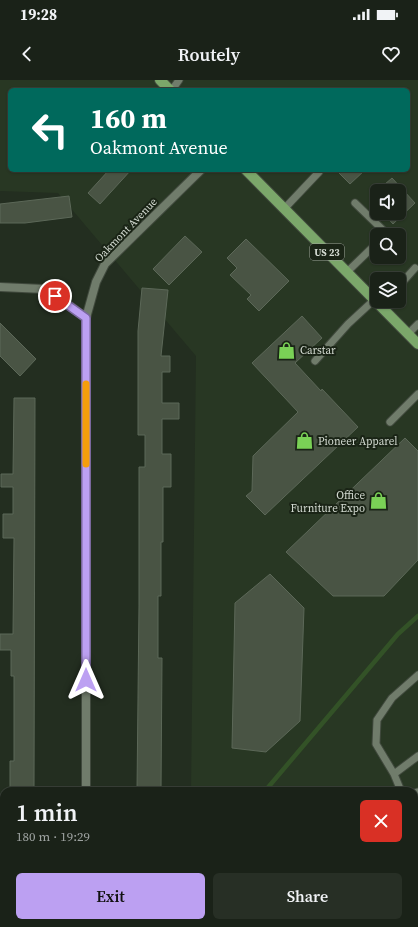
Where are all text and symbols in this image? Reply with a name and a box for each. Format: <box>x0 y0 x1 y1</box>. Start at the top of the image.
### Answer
text: 19:28 <box>20 4 57 25</box>
text: Routely <box>178 42 240 67</box>
icon: back <box>16 43 38 65</box>
icon: heart <box>380 43 402 65</box>
text: 160 m <box>90 99 167 137</box>
icon: left <box>24 104 76 156</box>
text: Oakmont Avenue <box>90 135 228 160</box>
map controls <box>370 184 406 308</box>
button: sound <box>370 184 406 220</box>
street label: Oakmont Avenue <box>91 194 161 266</box>
button: search <box>370 228 406 264</box>
road number: US 23 <box>310 244 344 260</box>
button: layers <box>370 272 406 308</box>
pin <box>38 279 72 313</box>
icon: arrive <box>44 285 66 307</box>
shop icon: Carstar <box>277 340 297 360</box>
place label: Carstar <box>300 343 336 358</box>
shop icon: Pioneer Apparel <box>295 431 315 451</box>
place label: Pioneer Apparel <box>318 434 398 449</box>
place label: Office Furniture Expo <box>290 488 365 516</box>
shop icon: Office Furniture Expo <box>368 491 388 511</box>
position arrow <box>65 659 107 701</box>
text: 1 min <box>16 796 78 829</box>
button: close <box>360 800 402 842</box>
text: 180 m · 19:29 <box>16 828 90 845</box>
button: Exit <box>16 873 205 919</box>
button: Share <box>213 873 402 919</box>

